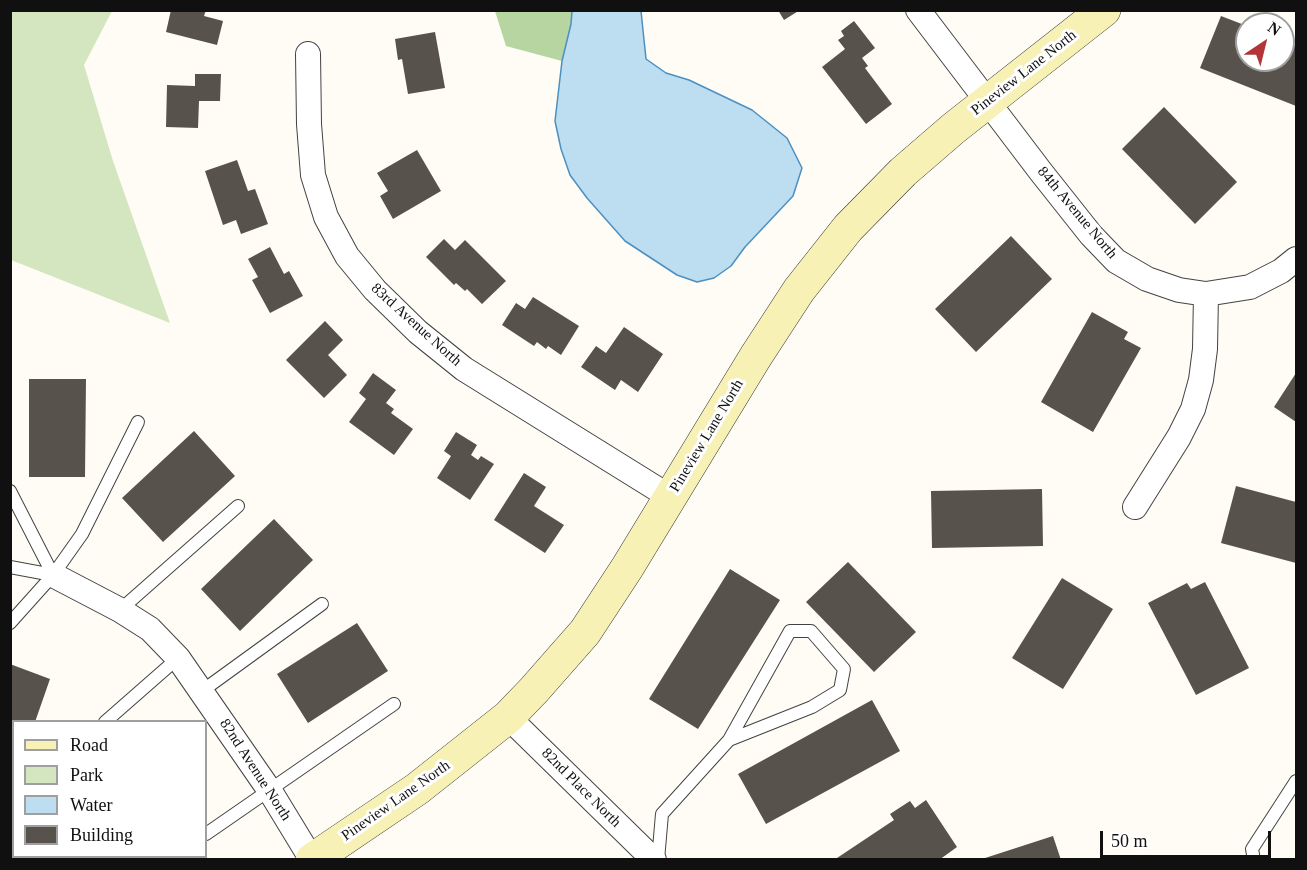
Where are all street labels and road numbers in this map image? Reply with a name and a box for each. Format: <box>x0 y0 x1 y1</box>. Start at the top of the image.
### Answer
street label: Pineview Lane North <box>968 26 1080 120</box>
street label: 84th Avenue North <box>1033 163 1121 263</box>
street label: 83rd Avenue North <box>367 280 465 370</box>
street label: Pineview Lane North <box>666 376 748 496</box>
street label: 82nd Avenue North <box>215 716 295 824</box>
street label: 82nd Place North <box>538 745 624 831</box>
street label: Pineview Lane North <box>338 757 454 845</box>

